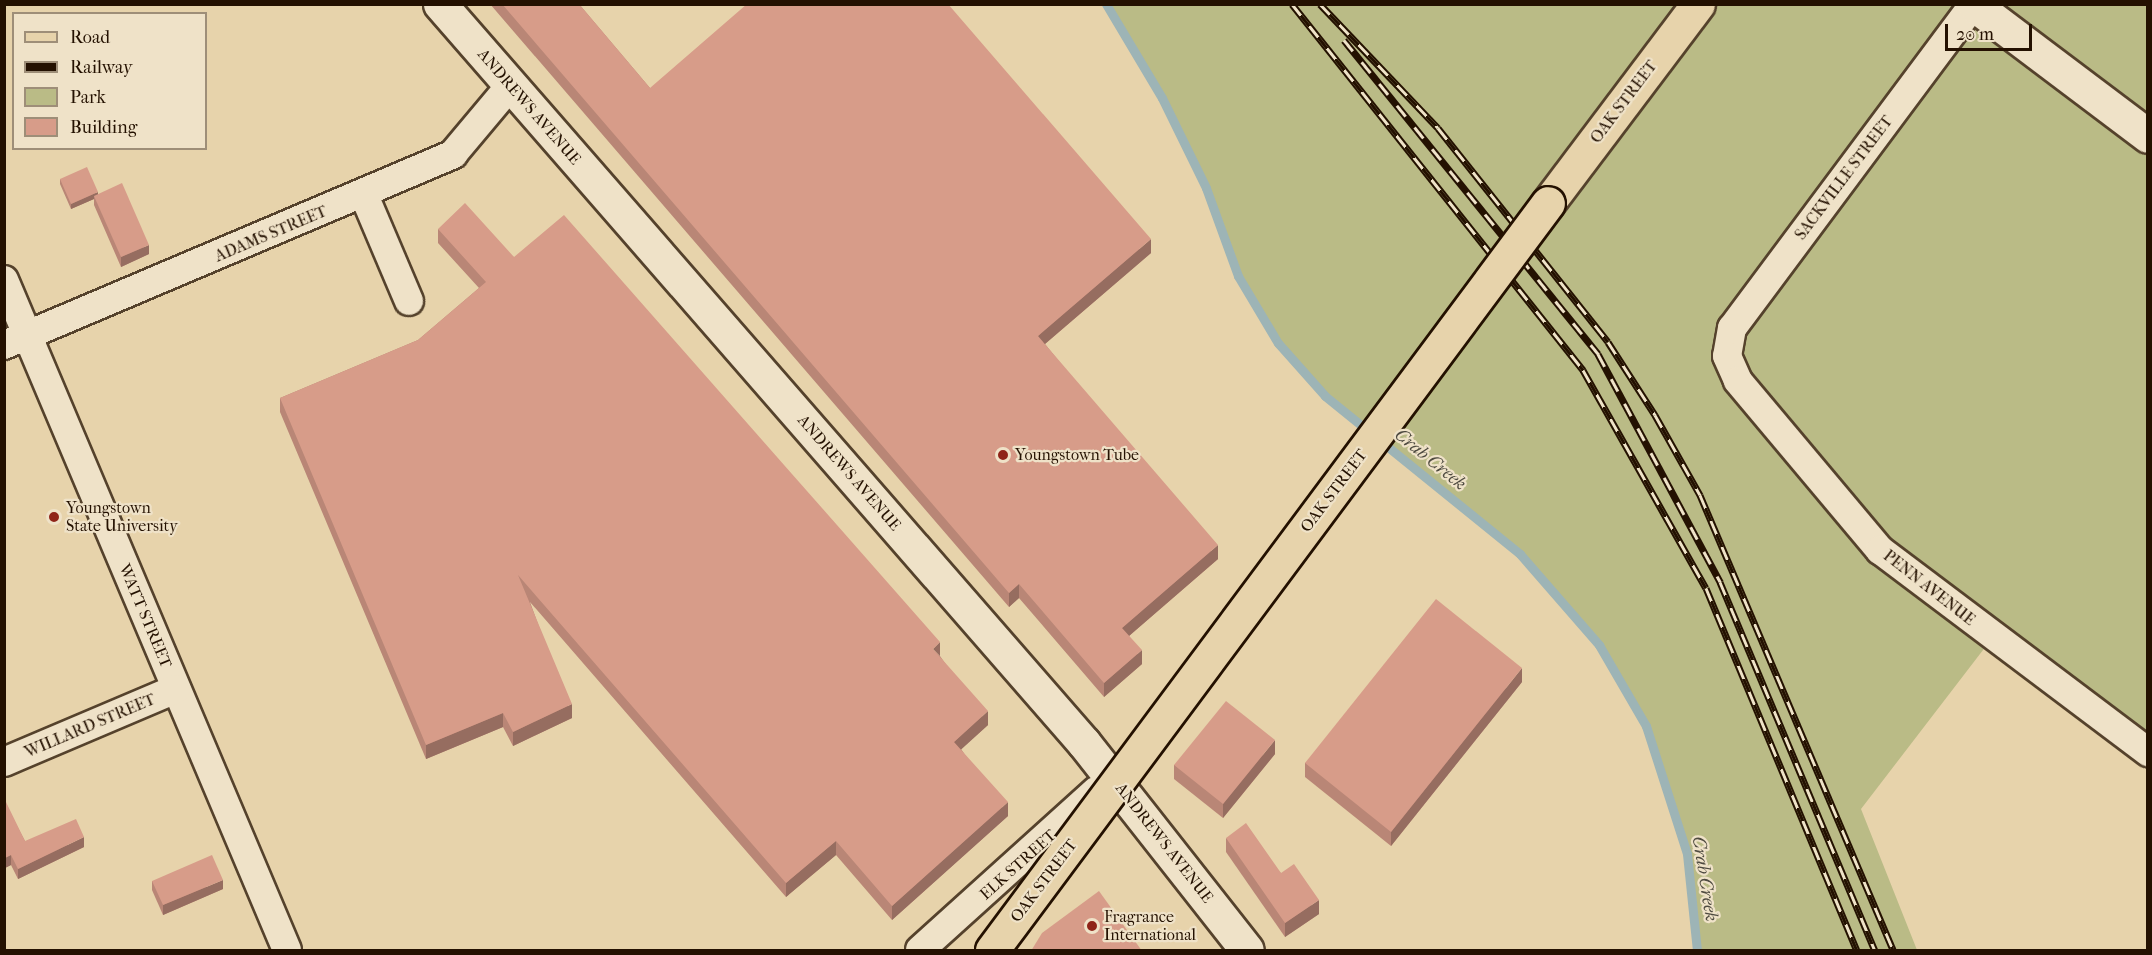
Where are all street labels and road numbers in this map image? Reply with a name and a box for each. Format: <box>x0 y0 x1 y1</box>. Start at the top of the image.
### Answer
street label: ANDREWS AVENUE <box>473 45 585 169</box>
street label: OAK STREET <box>1587 57 1661 147</box>
street label: SACKVILLE STREET <box>1791 112 1897 244</box>
street label: ADAMS STREET <box>212 202 330 266</box>
street label: ANDREWS AVENUE <box>793 411 905 535</box>
street label: OAK STREET <box>1297 446 1371 536</box>
street label: PENN AVENUE <box>1879 546 1979 630</box>
street label: WATT STREET <box>114 561 176 671</box>
street label: WILLARD STREET <box>22 690 158 762</box>
street label: ANDREWS AVENUE <box>1111 779 1217 907</box>
street label: ELK STREET <box>976 826 1060 904</box>
street label: OAK STREET <box>1007 836 1081 926</box>

